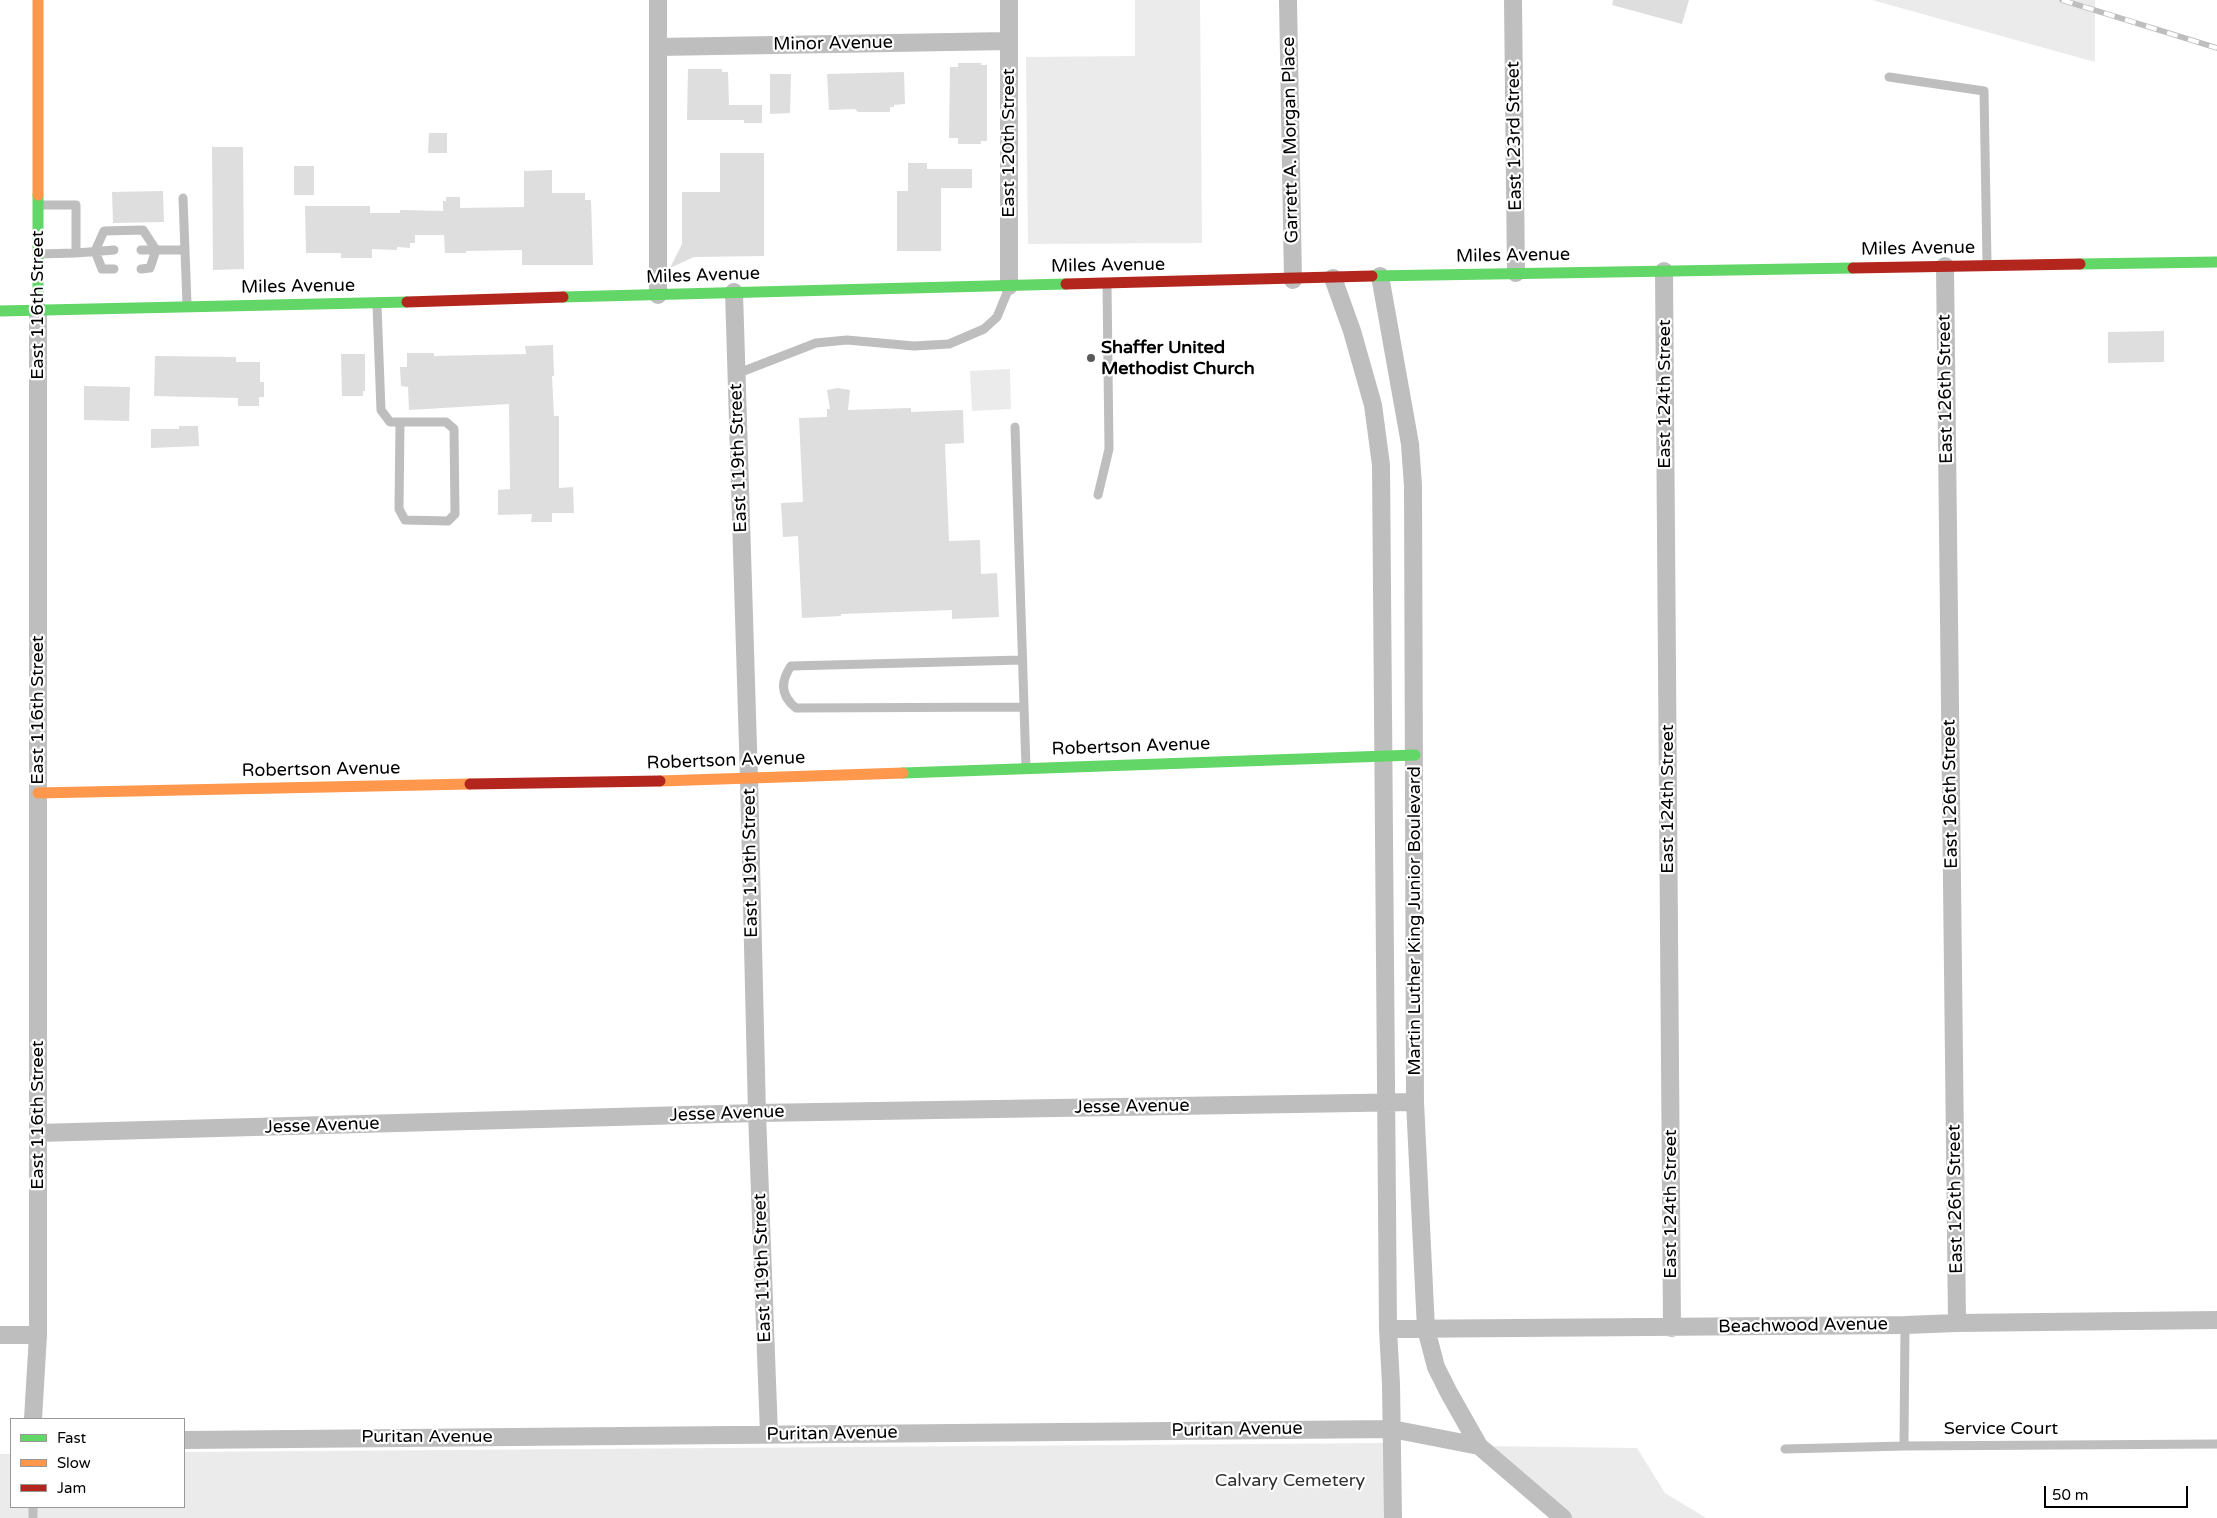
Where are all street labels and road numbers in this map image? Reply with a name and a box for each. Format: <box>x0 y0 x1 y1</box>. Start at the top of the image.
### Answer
street label: Minor Avenue <box>773 32 893 56</box>
street label: Garrett A. Morgan Place <box>1278 36 1304 244</box>
street label: East 123rd Street <box>1503 61 1527 211</box>
street label: East 120th Street <box>998 68 1020 218</box>
street label: East 116th Street <box>27 230 49 380</box>
street label: Miles Avenue <box>1861 237 1975 261</box>
street label: Miles Avenue <box>1456 244 1570 268</box>
street label: Miles Avenue <box>1051 254 1165 278</box>
street label: Miles Avenue <box>646 263 760 289</box>
street label: Miles Avenue <box>241 275 355 299</box>
street label: East 126th Street <box>1934 314 1958 464</box>
street label: East 124th Street <box>1654 319 1676 469</box>
street label: East 119th Street <box>726 383 752 533</box>
street label: East 116th Street <box>27 635 49 785</box>
street label: East 126th Street <box>1939 719 1963 869</box>
street label: East 124th Street <box>1657 724 1679 874</box>
street label: Robertson Avenue <box>1051 733 1211 761</box>
street label: Robertson Avenue <box>646 747 806 775</box>
street label: Robertson Avenue <box>241 758 401 782</box>
street label: Martin Luther King Junior Boulevard <box>1404 766 1426 1076</box>
street label: East 119th Street <box>739 788 763 938</box>
street label: East 116th Street <box>27 1040 49 1190</box>
street label: Jesse Avenue <box>1074 1095 1190 1119</box>
street label: Jesse Avenue <box>669 1101 785 1127</box>
street label: Jesse Avenue <box>264 1113 380 1139</box>
street label: East 126th Street <box>1944 1124 1968 1274</box>
street label: East 124th Street <box>1660 1129 1682 1279</box>
street label: East 119th Street <box>750 1193 776 1343</box>
street label: Beachwood Avenue <box>1718 1314 1888 1338</box>
street label: Puritan Avenue <box>1171 1418 1303 1442</box>
street label: Service Court <box>1944 1418 2058 1440</box>
street label: Puritan Avenue <box>766 1422 898 1446</box>
street label: Puritan Avenue <box>361 1426 493 1448</box>

